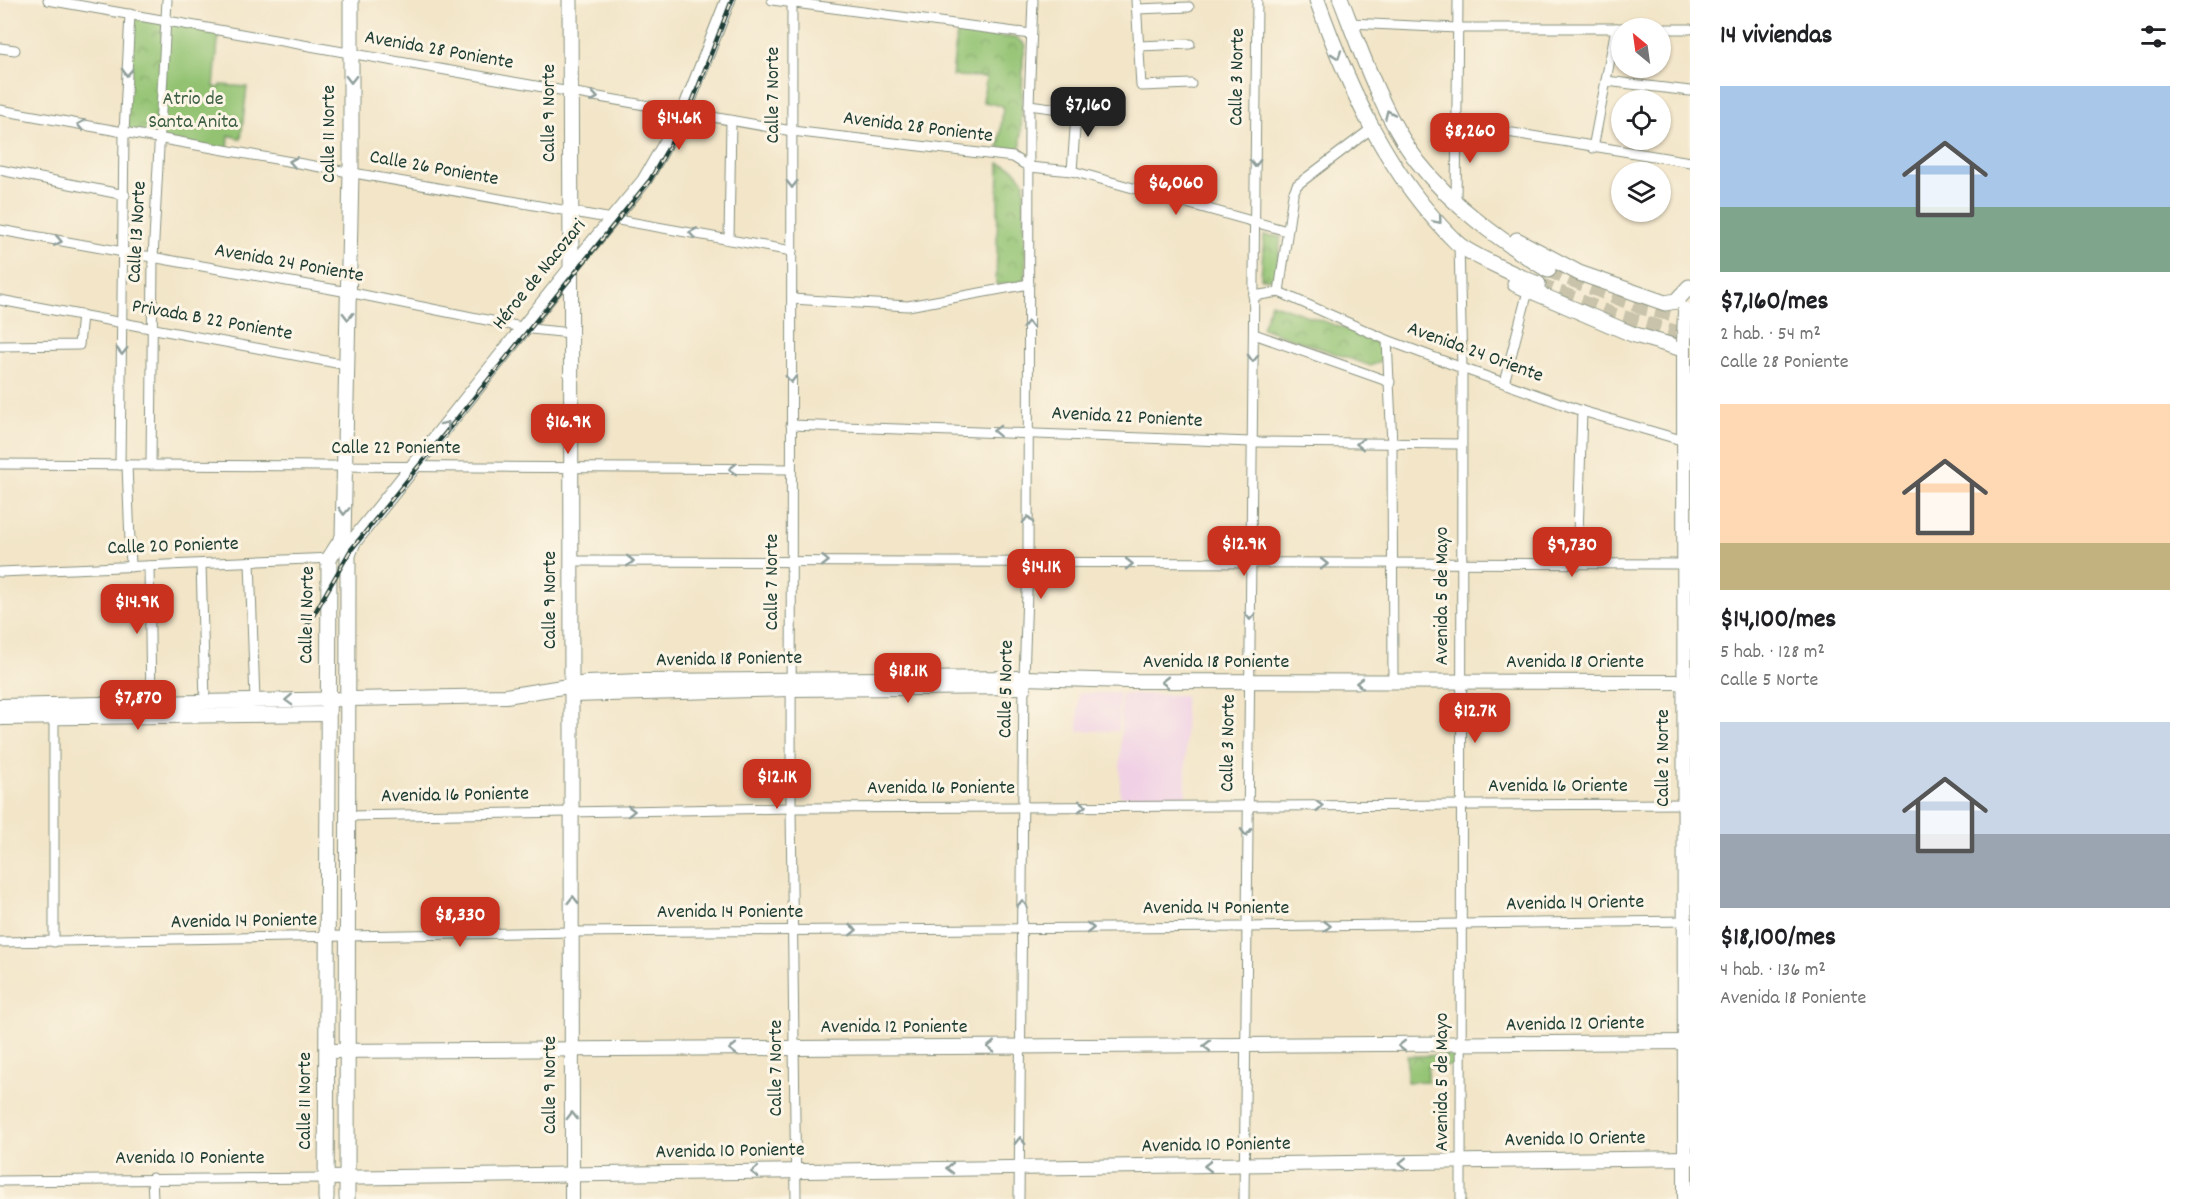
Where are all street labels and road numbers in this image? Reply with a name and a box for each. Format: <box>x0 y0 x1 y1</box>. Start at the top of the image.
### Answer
street label: Avenida 28 Poniente <box>362 24 516 78</box>
street label: Calle 3 Norte <box>1223 28 1253 126</box>
street label: Calle 7 Norte <box>760 46 788 143</box>
street label: Calle 9 Norte <box>536 64 564 162</box>
street label: Calle 11 Norte <box>316 85 344 183</box>
street label: Avenida 28 Poniente <box>841 105 995 151</box>
street label: Calle 26 Poniente <box>367 144 501 194</box>
street label: Calle 13 Norte <box>121 180 155 284</box>
street label: Héroe de Nacozari <box>486 213 594 336</box>
street label: Avenida 24 Poniente <box>212 237 366 291</box>
street label: Privada B 22 Poniente <box>130 293 295 349</box>
street label: Avenida 24 Oriente <box>1403 315 1547 391</box>
street label: Avenida 22 Poniente <box>1051 400 1204 436</box>
street label: Calle 22 Poniente <box>331 435 461 463</box>
street label: Avenida 5 de Mayo <box>1429 526 1457 666</box>
street label: Calle 20 Poniente <box>107 531 239 563</box>
street label: Calle 7 Norte <box>759 533 787 630</box>
street label: Calle 9 Norte <box>537 551 565 649</box>
street label: Calle 11 Norte <box>293 566 323 664</box>
street label: Calle 5 Norte <box>992 639 1022 738</box>
street label: Avenida 18 Poniente <box>656 645 803 675</box>
street label: Avenida 18 Poniente <box>1143 649 1289 677</box>
street label: Avenida 18 Oriente <box>1506 649 1644 677</box>
street label: Calle 3 Norte <box>1214 694 1244 792</box>
street label: Calle 2 Norte <box>1650 709 1678 807</box>
street label: Avenida 16 Oriente <box>1488 773 1628 801</box>
street label: Avenida 16 Poniente <box>867 775 1015 803</box>
street label: Avenida 16 Poniente <box>381 781 530 811</box>
street label: Avenida 14 Oriente <box>1506 889 1645 919</box>
street label: Avenida 14 Poniente <box>1143 895 1290 923</box>
street label: Avenida 14 Poniente <box>657 899 804 927</box>
street label: Avenida 14 Poniente <box>170 907 318 937</box>
street label: Avenida 12 Oriente <box>1505 1010 1645 1040</box>
street label: Avenida 5 de Mayo <box>1429 1012 1457 1152</box>
street label: Avenida 12 Poniente <box>820 1014 968 1042</box>
street label: Calle 7 Norte <box>763 1019 791 1116</box>
street label: Calle 9 Norte <box>537 1036 565 1134</box>
street label: Calle 11 Norte <box>292 1052 320 1150</box>
street label: Avenida 10 Oriente <box>1504 1125 1646 1155</box>
street label: Avenida 10 Poniente <box>1141 1131 1291 1161</box>
street label: Avenida 10 Poniente <box>655 1137 805 1167</box>
street label: Avenida 10 Poniente <box>115 1145 265 1173</box>

